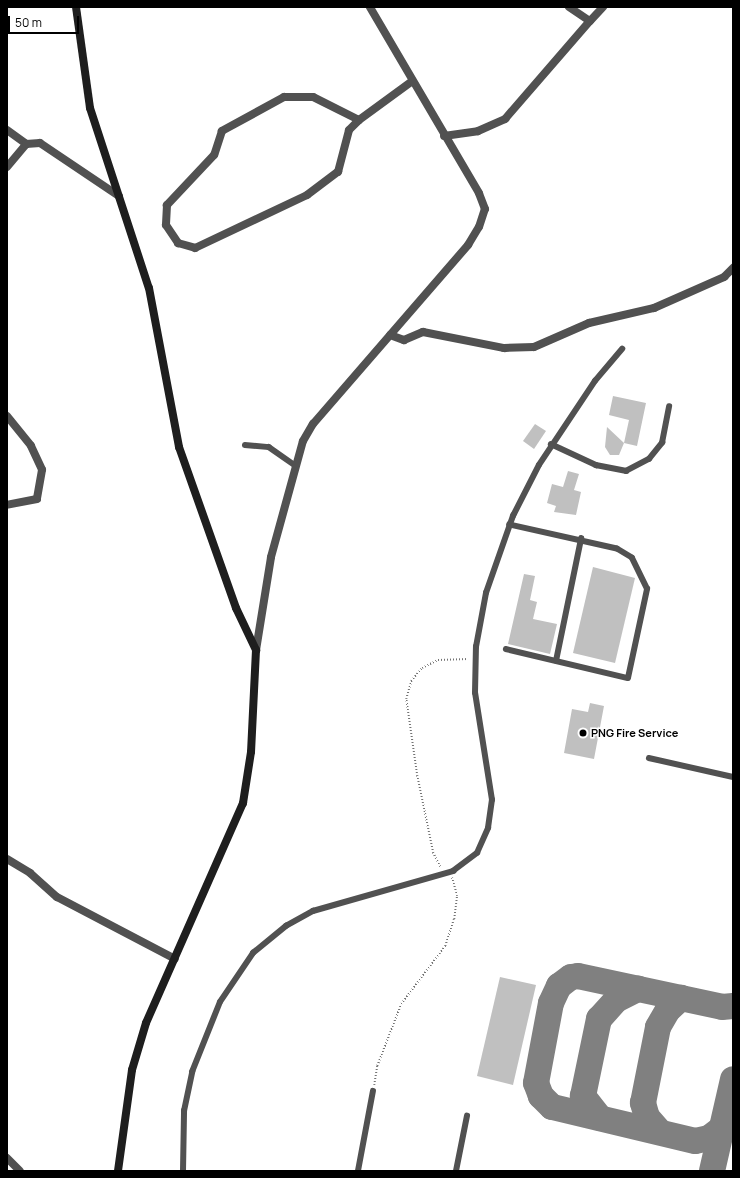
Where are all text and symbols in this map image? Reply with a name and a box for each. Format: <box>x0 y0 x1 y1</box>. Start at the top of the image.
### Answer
scale bar <box>10 8 81 34</box>
text: 50 m <box>15 14 42 31</box>
place label: PNG Fire Service <box>591 726 678 740</box>
marker: PNG Fire Service <box>578 728 588 738</box>

